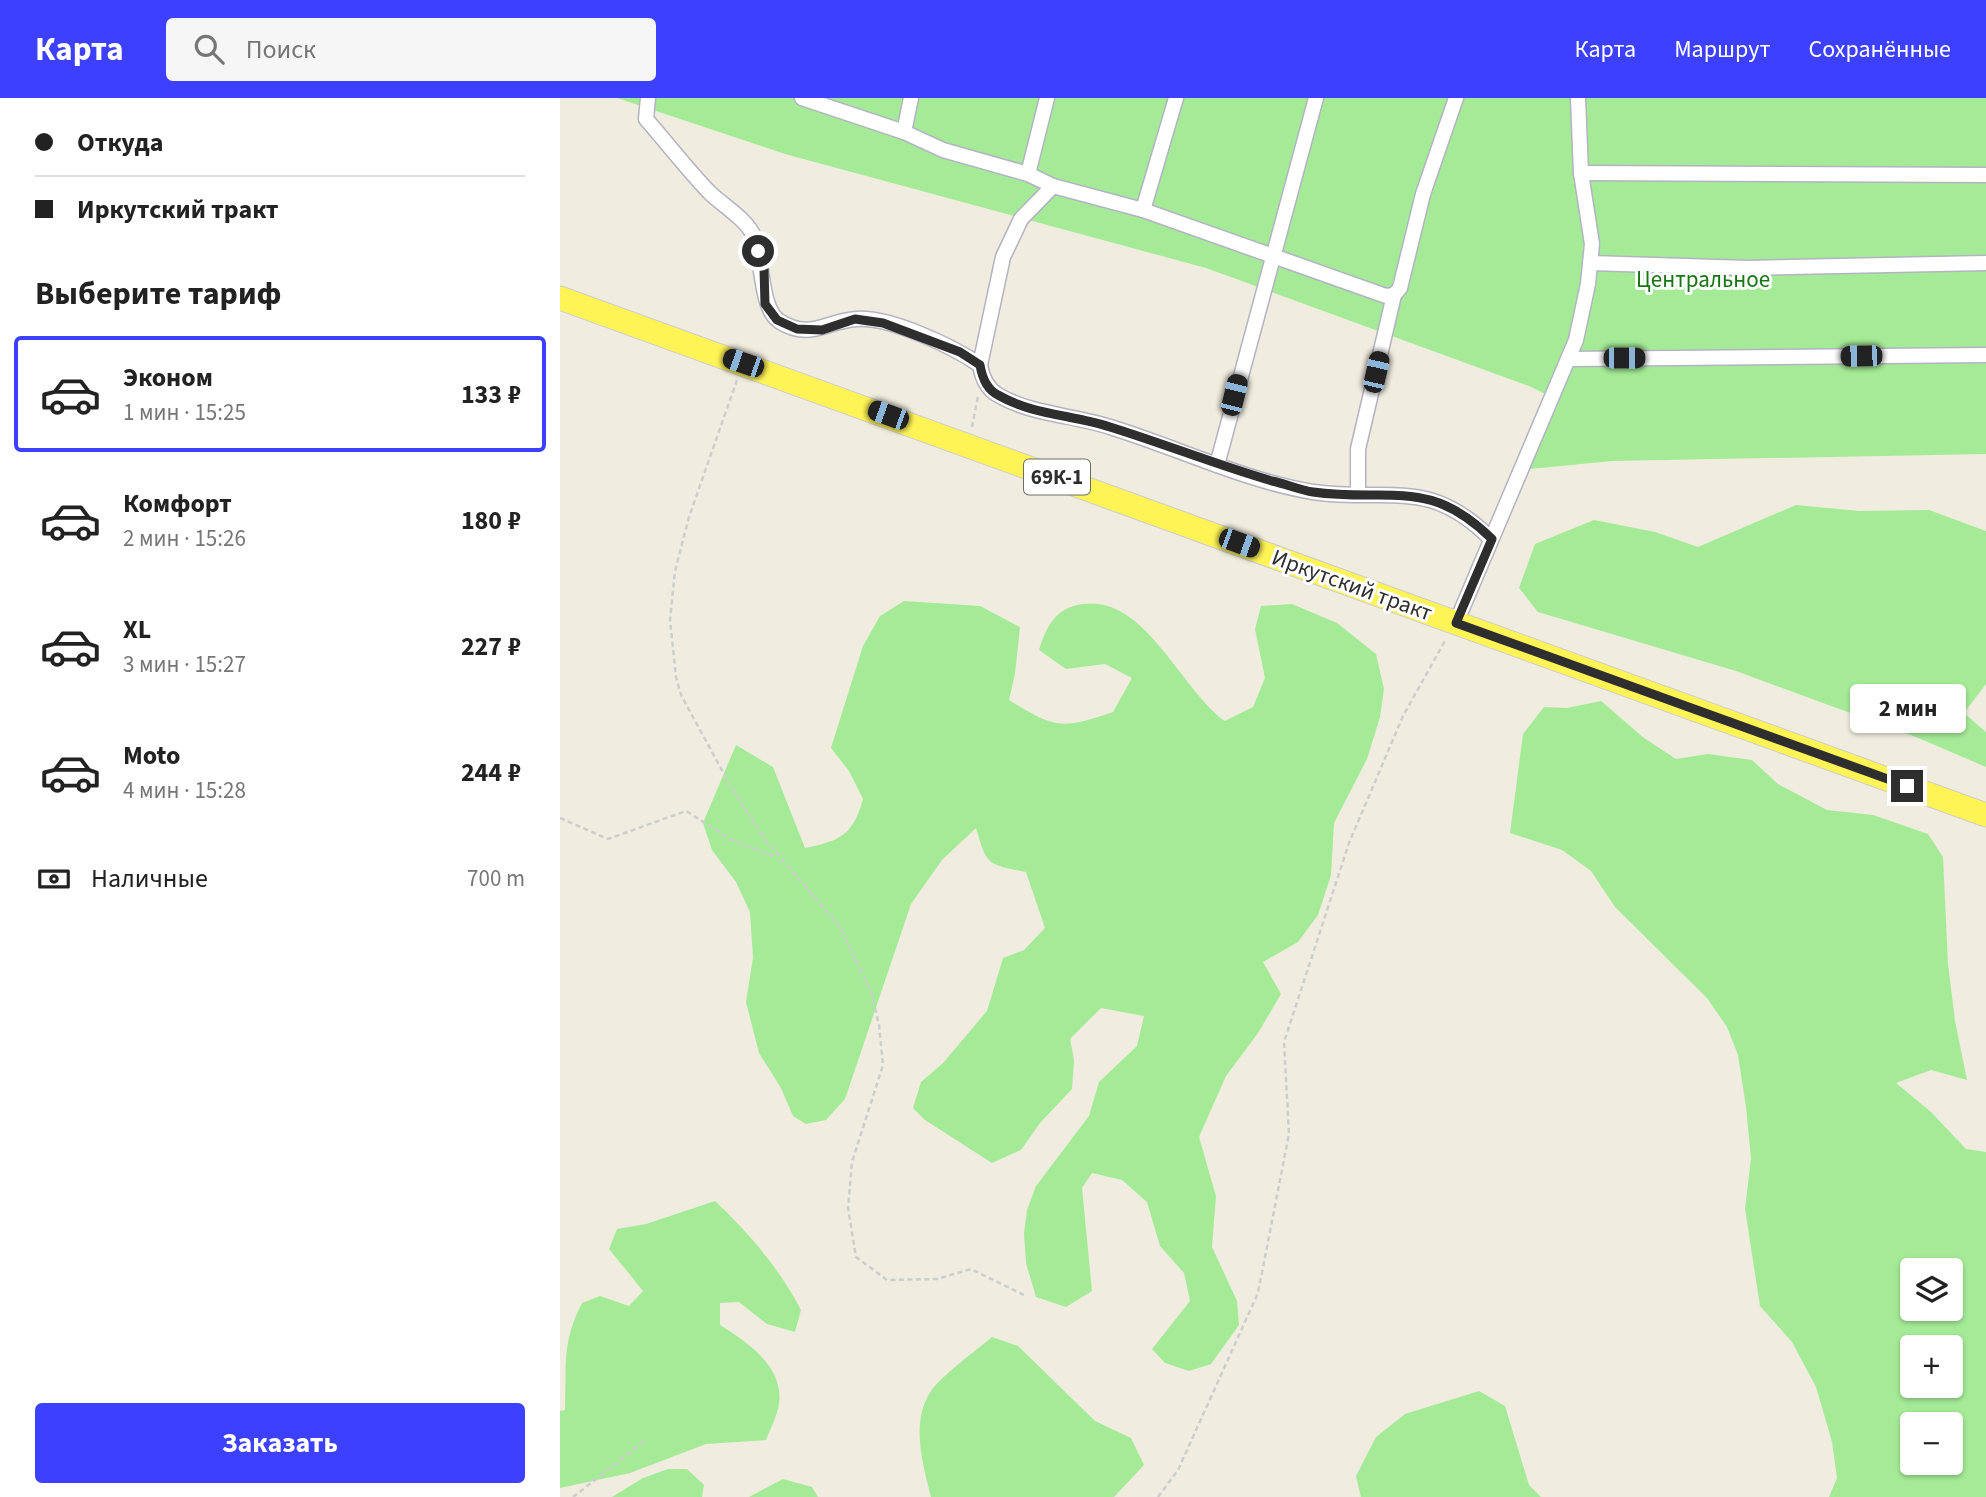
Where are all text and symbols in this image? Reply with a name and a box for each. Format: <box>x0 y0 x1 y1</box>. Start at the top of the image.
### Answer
search box <box>166 18 656 81</box>
text: Карта <box>35 26 124 73</box>
icon: search <box>190 30 228 68</box>
text: Поиск <box>246 31 316 68</box>
text: Карта <box>1575 32 1636 67</box>
text: Маршрут <box>1674 32 1770 67</box>
text: Сохранённые <box>1808 32 1951 67</box>
text: Откуда <box>77 124 164 161</box>
text: Иркутский тракт <box>77 191 279 228</box>
route start <box>742 235 774 267</box>
park label: Центральное <box>1636 263 1770 296</box>
text: Выберите тариф <box>35 271 282 317</box>
car <box>1840 345 1883 367</box>
car <box>720 346 767 380</box>
car <box>1604 348 1646 369</box>
car <box>1362 349 1391 395</box>
text: Эконом <box>123 359 213 396</box>
icon: car <box>39 363 102 426</box>
car <box>1219 372 1250 418</box>
text: 133 ₽ <box>461 376 521 413</box>
text: 1 мин · 15:25 <box>123 396 246 429</box>
car <box>865 398 912 432</box>
road number: 69К-1 <box>1024 460 1090 494</box>
text: Комфорт <box>123 485 232 522</box>
icon: car <box>39 489 102 552</box>
text: 180 ₽ <box>461 502 521 539</box>
text: 2 мин · 15:26 <box>123 522 246 555</box>
car <box>1216 526 1263 560</box>
street label: Иркутский тракт <box>1267 541 1437 629</box>
text: XL <box>123 611 151 648</box>
icon: car <box>39 615 102 678</box>
text: 227 ₽ <box>461 628 521 665</box>
text: 3 мин · 15:27 <box>123 648 246 681</box>
callout: 2 мин <box>1849 684 1965 734</box>
text: 2 мин <box>1879 692 1937 725</box>
text: Moto <box>123 737 180 774</box>
icon: car <box>39 741 102 804</box>
text: 244 ₽ <box>461 754 521 791</box>
route end <box>1891 770 1923 802</box>
text: 4 мин · 15:28 <box>123 774 246 807</box>
icon: cash <box>35 860 73 898</box>
text: Наличные <box>91 860 208 897</box>
text: 700 m <box>467 862 525 895</box>
map controls <box>1900 1258 1963 1475</box>
button: layers <box>1900 1258 1963 1321</box>
button: + <box>1900 1335 1963 1398</box>
button: Заказать <box>35 1403 525 1483</box>
button: − <box>1900 1412 1963 1475</box>

